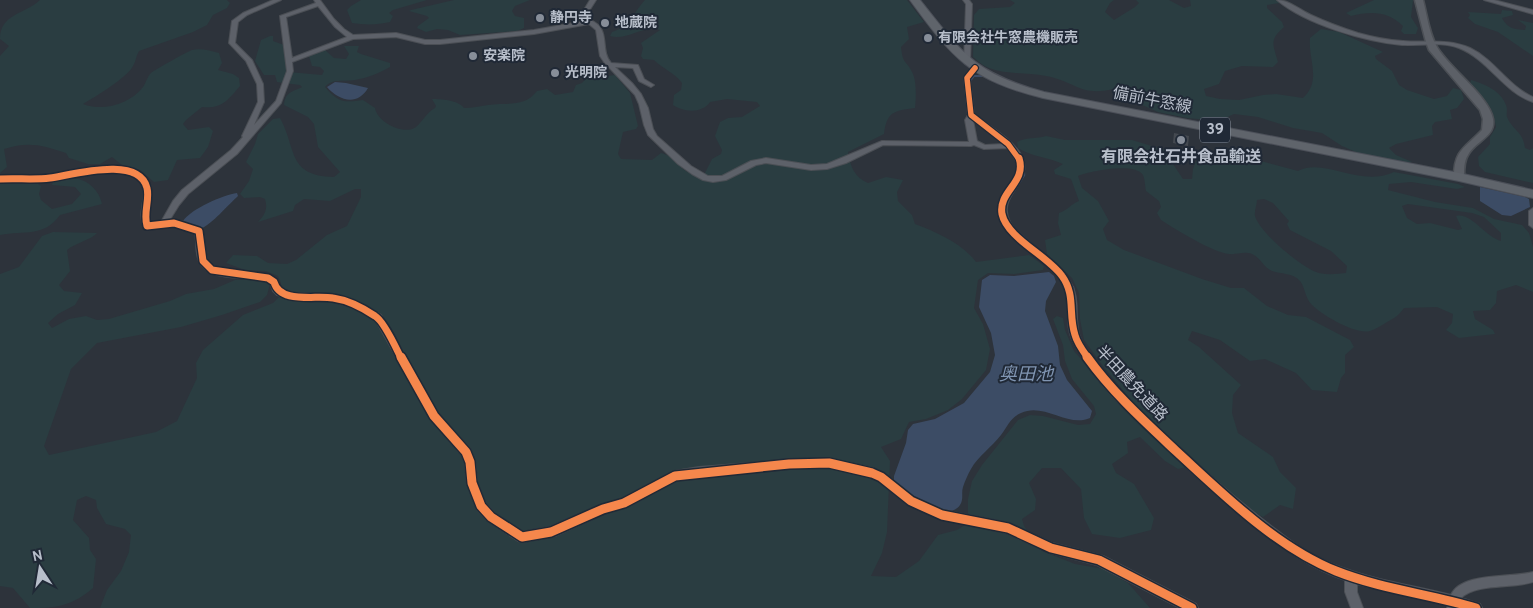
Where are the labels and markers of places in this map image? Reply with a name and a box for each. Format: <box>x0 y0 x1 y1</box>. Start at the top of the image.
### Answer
place label: 静円寺 <box>550 10 592 27</box>
marker: 静円寺 <box>534 12 546 24</box>
place label: 地蔵院 <box>615 15 657 32</box>
marker: 地蔵院 <box>599 17 611 29</box>
place label: 有限会社牛窓農機販売 <box>938 29 1078 47</box>
marker: 有限会社牛窓農機販売 <box>922 32 934 44</box>
place label: 安楽院 <box>483 48 525 65</box>
marker: 安楽院 <box>467 50 479 62</box>
place label: 光明院 <box>565 65 607 82</box>
marker: 光明院 <box>549 67 561 79</box>
marker: 有限会社石井食品輸送 <box>1175 134 1187 146</box>
place label: 有限会社石井食品輸送 <box>1101 147 1261 168</box>

